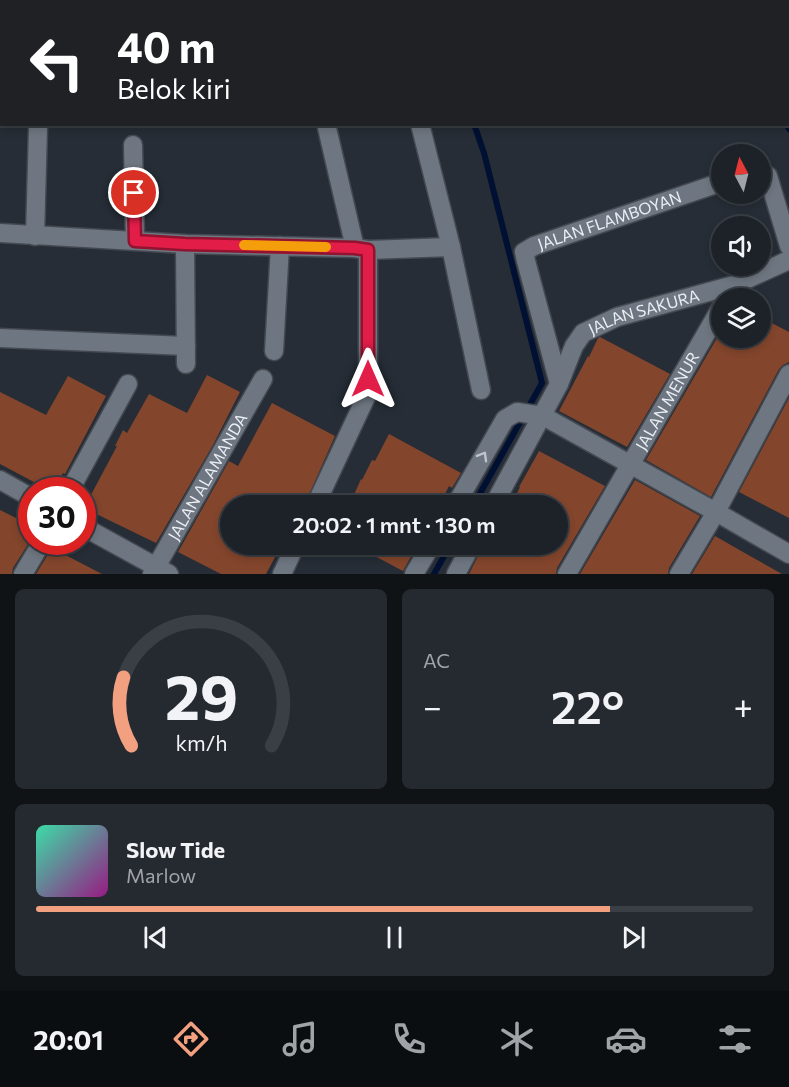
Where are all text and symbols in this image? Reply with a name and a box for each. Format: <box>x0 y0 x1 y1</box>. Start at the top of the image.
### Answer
text: 40 m <box>117 20 215 72</box>
icon: left <box>18 24 96 102</box>
text: Belok kiri <box>117 72 231 105</box>
north arrow <box>711 144 771 204</box>
map controls <box>711 144 771 348</box>
pin <box>108 167 159 218</box>
icon: arrive <box>117 176 150 209</box>
street label: JALAN FLAMBOYAN <box>535 187 684 253</box>
button: sound <box>711 216 771 276</box>
street label: JALAN SAKURA <box>585 285 701 338</box>
button: layers <box>711 288 771 348</box>
position arrow <box>336 347 400 411</box>
street label: JALAN MENUR <box>631 348 703 453</box>
street label: JALAN ALAMANDA <box>163 410 251 543</box>
one-way arrow <box>476 452 488 463</box>
speed limit sign: 30 <box>18 477 96 555</box>
text: 20:02 · 1 mnt · 130 m <box>293 511 495 538</box>
text: AC <box>423 648 450 672</box>
text: 29 <box>164 657 238 733</box>
text: 22° <box>551 678 624 733</box>
text: − <box>423 685 442 726</box>
text: + <box>734 685 753 726</box>
text: km/h <box>175 729 227 755</box>
text: Slow Tide <box>126 836 225 863</box>
text: Marlow <box>126 863 196 887</box>
icon: previous <box>139 921 172 954</box>
icon: pause <box>378 921 411 954</box>
icon: next <box>617 921 650 954</box>
icon: directions <box>170 1018 212 1060</box>
icon: music <box>279 1018 321 1060</box>
icon: phone <box>388 1018 430 1060</box>
icon: climate <box>496 1018 538 1060</box>
icon: car <box>605 1018 647 1060</box>
icon: filters <box>714 1018 756 1060</box>
text: 20:01 <box>33 1023 104 1056</box>

